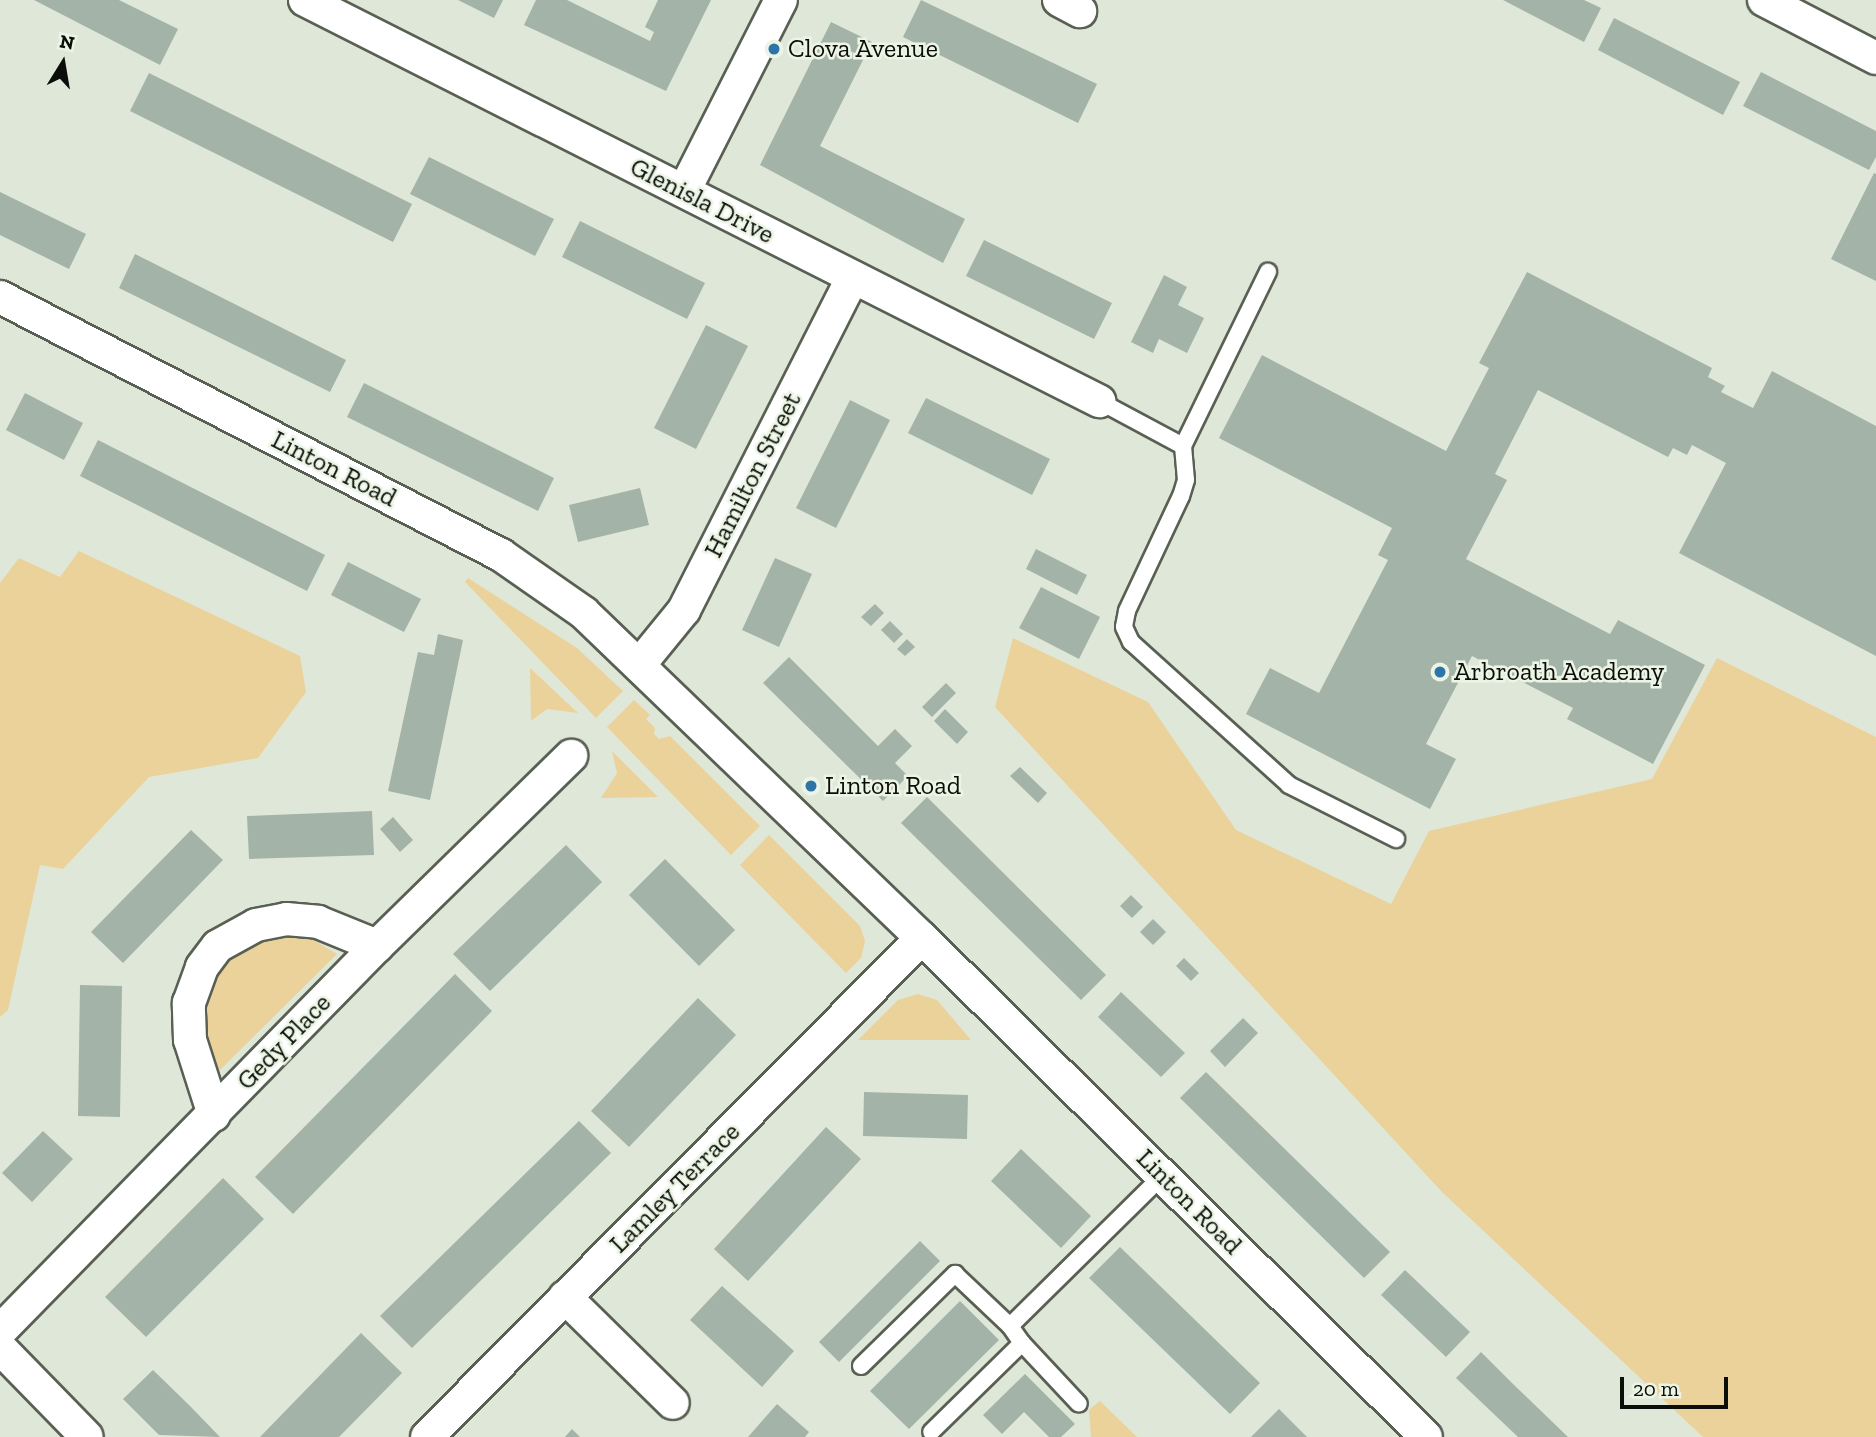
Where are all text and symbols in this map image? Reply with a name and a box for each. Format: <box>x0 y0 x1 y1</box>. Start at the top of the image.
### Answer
north arrow <box>28 28 98 98</box>
text: N <box>58 29 76 55</box>
place label: Clova Avenue <box>788 33 939 65</box>
marker: Clova Avenue <box>766 41 782 57</box>
street label: Glenisla Drive <box>625 151 779 251</box>
street label: Hamilton Street <box>698 387 808 563</box>
street label: Linton Road <box>266 424 402 514</box>
place label: Arbroath Academy <box>1454 656 1665 688</box>
marker: Arbroath Academy <box>1432 664 1448 680</box>
place label: Linton Road <box>825 770 961 802</box>
marker: Linton Road <box>803 778 819 794</box>
street label: Gedy Place <box>230 987 338 1097</box>
street label: Lamley Terrace <box>603 1116 747 1260</box>
street label: Linton Road <box>1130 1143 1248 1261</box>
scale bar <box>1624 1364 1732 1408</box>
text: 20 m <box>1633 1376 1679 1401</box>

